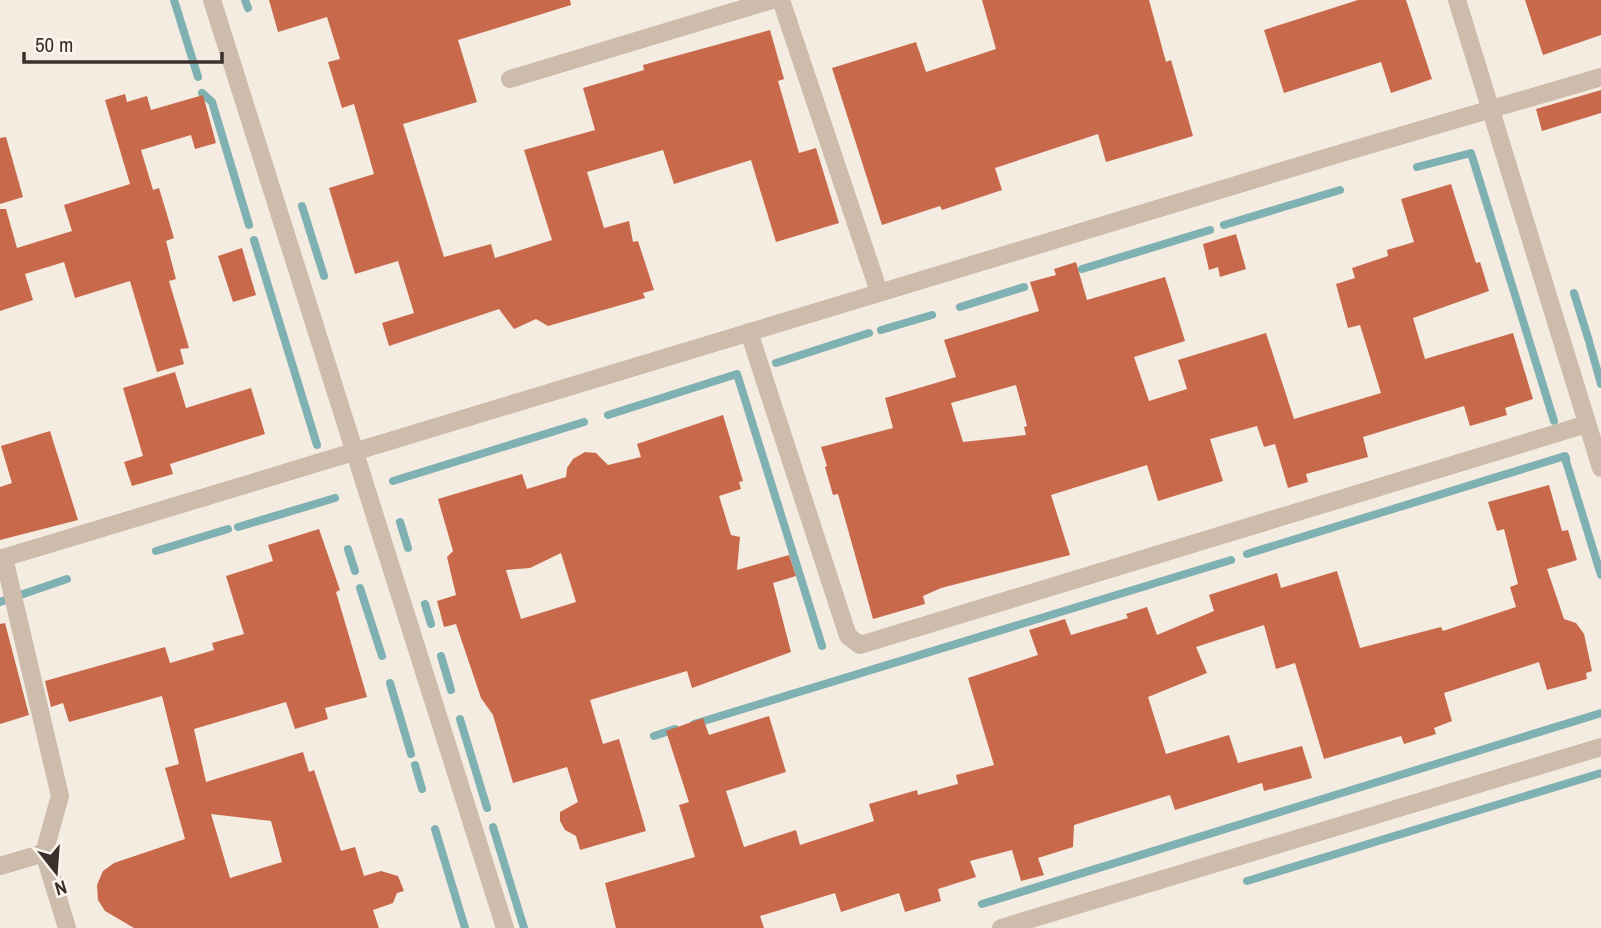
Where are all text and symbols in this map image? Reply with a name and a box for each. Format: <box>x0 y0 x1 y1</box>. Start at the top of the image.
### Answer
scale bar <box>24 21 222 65</box>
text: 50 m <box>35 30 73 59</box>
north arrow <box>21 837 91 907</box>
text: N <box>52 874 70 902</box>

